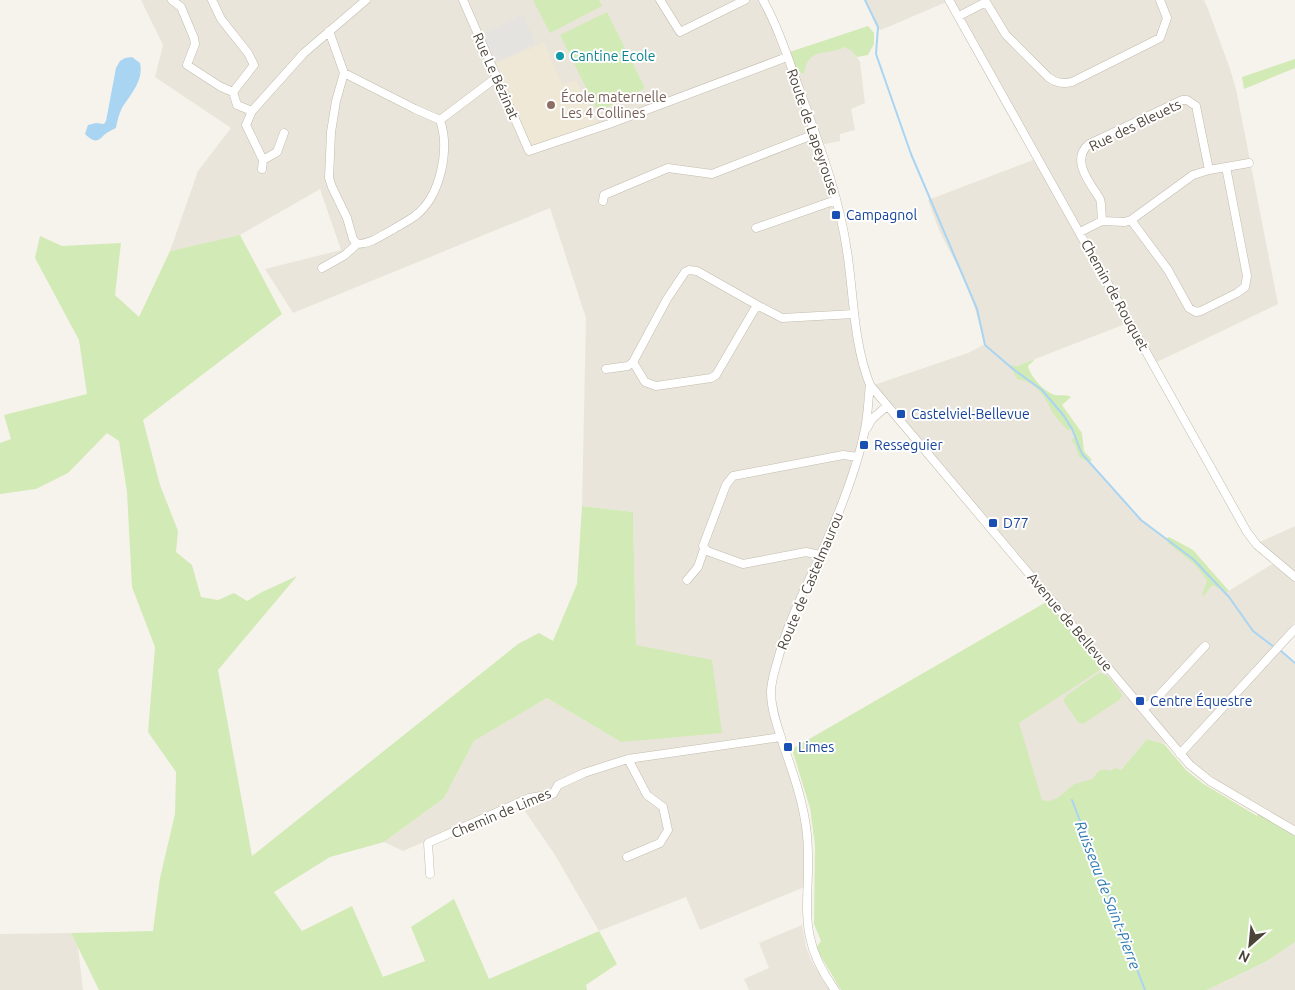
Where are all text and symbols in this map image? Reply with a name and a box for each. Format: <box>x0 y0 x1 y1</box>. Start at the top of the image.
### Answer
street label: Rue Le Bézinat <box>470 30 522 122</box>
place label: Cantine Ecole <box>570 48 656 64</box>
marker: Cantine Ecole <box>554 50 566 62</box>
street label: Route de Lapeyrouse <box>784 67 842 197</box>
place label: École maternelle Les 4 Collines <box>561 88 667 121</box>
street label: Rue des Bleuets <box>1086 96 1184 154</box>
marker: École maternelle Les 4 Collines <box>545 99 557 111</box>
place label: Campagnol <box>846 207 917 223</box>
marker: Campagnol <box>830 209 842 221</box>
street label: Chemin de Rouquet <box>1078 237 1152 354</box>
place label: Castelviel-Bellevue <box>911 406 1030 422</box>
marker: Castelviel-Bellevue <box>895 408 907 420</box>
place label: Resseguier <box>874 437 943 453</box>
marker: Resseguier <box>858 439 870 451</box>
street label: Route de Castelmaurou <box>774 510 846 652</box>
place label: D77 <box>1003 515 1029 531</box>
marker: D77 <box>987 517 999 529</box>
street label: Avenue de Bellevue <box>1024 569 1116 675</box>
place label: Centre Équestre <box>1150 692 1252 709</box>
marker: Centre Équestre <box>1134 695 1146 707</box>
place label: Limes <box>798 739 834 755</box>
marker: Limes <box>782 741 794 753</box>
street label: Chemin de Limes <box>449 785 553 841</box>
water label: Ruisseau de Saint-Pierre <box>1072 819 1144 972</box>
north arrow <box>1225 920 1275 970</box>
text: N <box>1236 947 1252 966</box>

